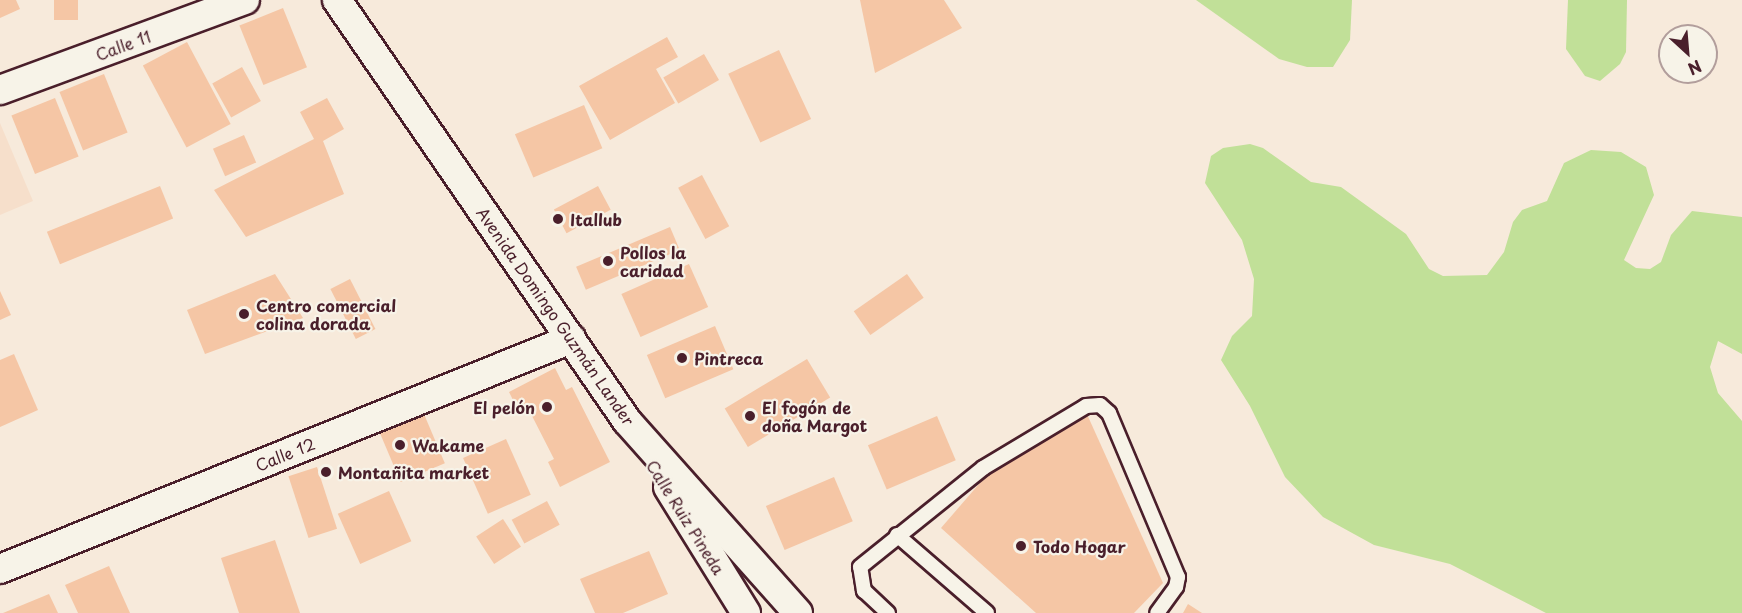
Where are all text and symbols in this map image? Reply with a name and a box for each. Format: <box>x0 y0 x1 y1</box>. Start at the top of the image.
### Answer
north arrow <box>1658 24 1718 84</box>
street label: Calle 11 <box>93 26 153 64</box>
text: N <box>1684 55 1706 82</box>
street label: Avenida Domingo Guzmán Lander <box>473 203 639 429</box>
place label: Itallub <box>570 209 622 229</box>
marker: Itallub <box>551 212 565 226</box>
place label: Pollos la caridad <box>620 242 687 280</box>
marker: Pollos la caridad <box>601 254 615 268</box>
place label: Centro comercial colina dorada <box>256 295 397 333</box>
marker: Centro comercial colina dorada <box>237 307 251 321</box>
place label: Pintreca <box>694 348 763 368</box>
marker: Pintreca <box>675 351 689 365</box>
place label: El pelón <box>472 397 535 417</box>
place label: El fogón de doña Margot <box>762 397 868 435</box>
marker: El pelón <box>540 400 554 414</box>
marker: El fogón de doña Margot <box>743 409 757 423</box>
street label: Calle 12 <box>252 433 318 475</box>
place label: Wakame <box>412 435 484 455</box>
marker: Wakame <box>393 438 407 452</box>
street label: Calle Ruiz Pineda <box>643 456 729 578</box>
place label: Montañita market <box>338 462 491 482</box>
marker: Montañita market <box>319 465 333 479</box>
place label: Todo Hogar <box>1033 536 1125 556</box>
marker: Todo Hogar <box>1014 539 1028 553</box>

